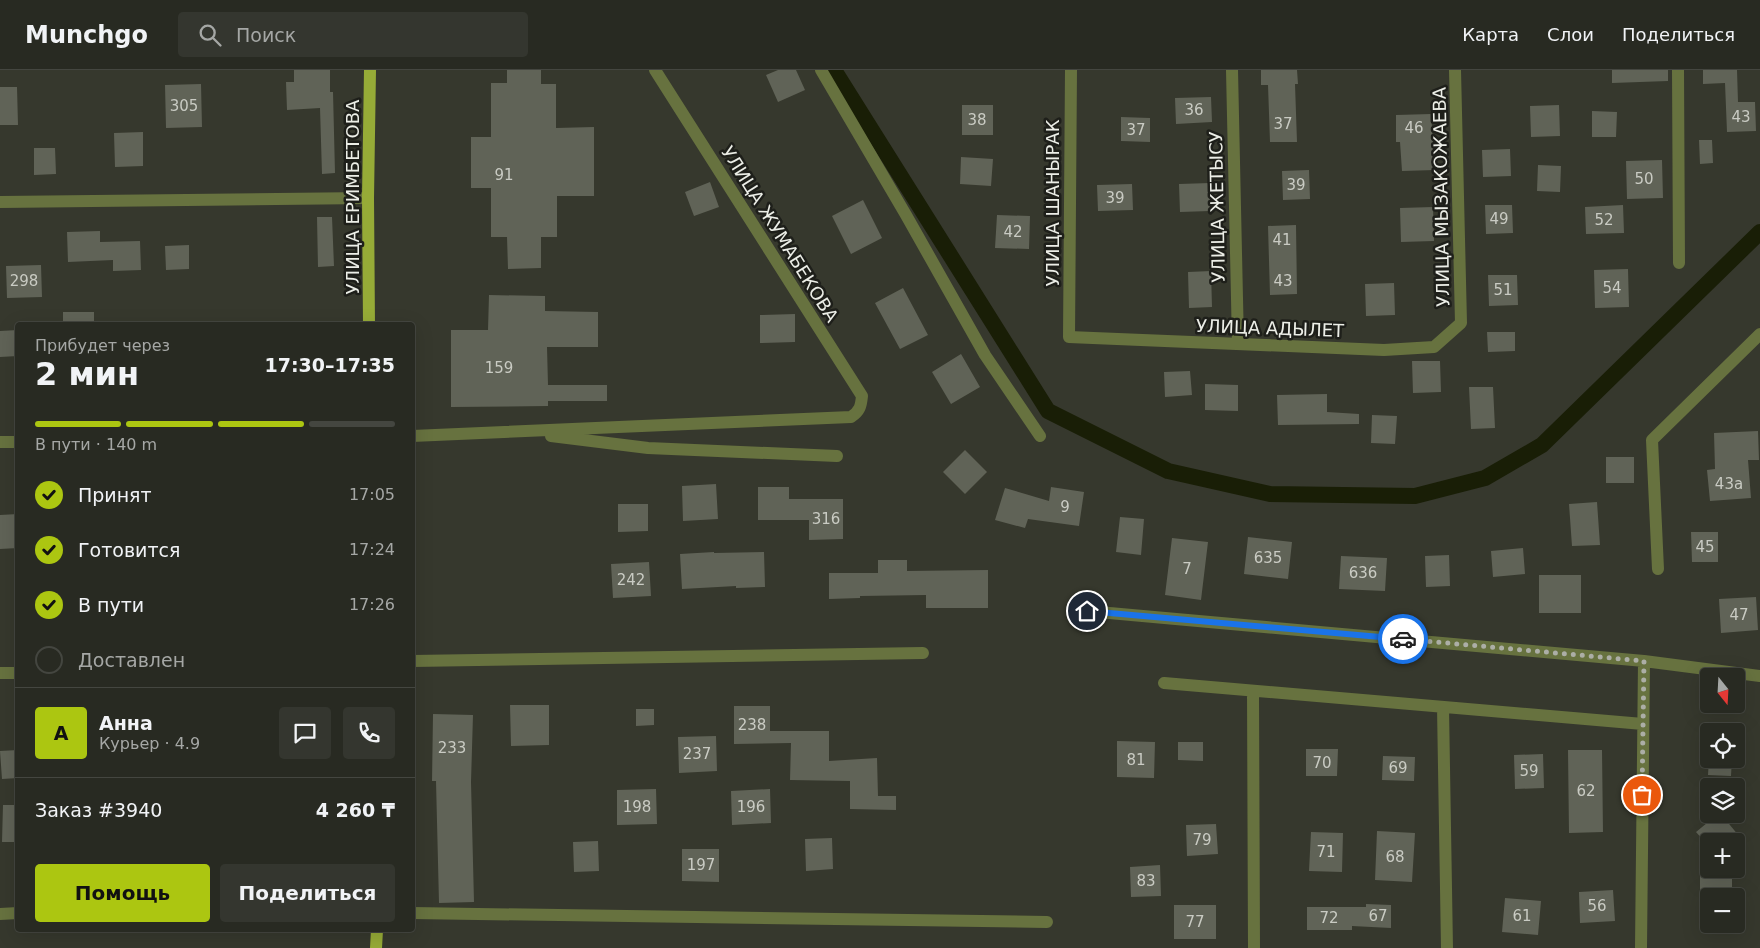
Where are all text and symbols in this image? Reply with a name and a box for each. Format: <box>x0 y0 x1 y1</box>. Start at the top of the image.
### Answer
search box <box>178 12 528 57</box>
text: Munchgo <box>25 21 148 49</box>
icon: search <box>196 21 224 49</box>
text: Поиск <box>236 24 296 46</box>
text: Карта <box>1462 24 1519 45</box>
text: Слои <box>1547 24 1594 45</box>
text: Поделиться <box>1622 24 1735 45</box>
street label: УЛИЦА МЫЗАКОЖАЕВА <box>1429 86 1453 307</box>
house number: 305 <box>170 97 198 115</box>
street label: УЛИЦА ЕРИМБЕТОВА <box>342 99 363 294</box>
house number: 36 <box>1184 101 1204 119</box>
house number: 43 <box>1731 108 1751 126</box>
house number: 38 <box>967 111 987 129</box>
house number: 37 <box>1273 115 1293 133</box>
street label: УЛИЦА ШАНЫРАК <box>1042 119 1063 286</box>
house number: 46 <box>1404 119 1424 137</box>
house number: 37 <box>1126 121 1146 139</box>
street label: УЛИЦА ЖЕТЫСУ <box>1205 131 1229 283</box>
street label: УЛИЦА ЖУМАБЕКОВА <box>717 142 843 326</box>
house number: 91 <box>494 166 514 184</box>
house number: 50 <box>1634 170 1654 188</box>
house number: 39 <box>1286 176 1306 194</box>
house number: 39 <box>1105 189 1125 207</box>
house number: 49 <box>1489 210 1509 228</box>
house number: 52 <box>1594 211 1614 229</box>
house number: 42 <box>1003 223 1023 241</box>
house number: 41 <box>1272 231 1292 249</box>
house number: 298 <box>10 272 38 290</box>
house number: 43 <box>1273 272 1293 290</box>
house number: 54 <box>1602 279 1622 297</box>
house number: 51 <box>1493 281 1513 299</box>
street label: УЛИЦА АДЫЛЕТ <box>1196 315 1345 341</box>
text: Прибудет через <box>35 336 170 355</box>
text: 17:30–17:35 <box>265 354 395 376</box>
text: 2 мин <box>35 355 139 393</box>
house number: 159 <box>485 359 513 377</box>
text: В пути · 140 m <box>35 435 157 454</box>
house number: 43а <box>1715 475 1743 493</box>
icon: check <box>35 481 63 509</box>
text: Принят <box>78 484 152 506</box>
text: 17:05 <box>349 485 395 504</box>
house number: 9 <box>1060 498 1070 516</box>
house number: 316 <box>812 510 840 528</box>
icon: check <box>35 536 63 564</box>
house number: 45 <box>1695 538 1715 556</box>
text: Готовится <box>78 539 180 561</box>
text: 17:24 <box>349 540 395 559</box>
house number: 635 <box>1254 549 1282 567</box>
house number: 7 <box>1182 560 1192 578</box>
house number: 636 <box>1349 564 1377 582</box>
house number: 242 <box>617 571 645 589</box>
pin <box>1066 590 1108 632</box>
icon: check <box>35 591 63 619</box>
text: В пути <box>78 594 144 616</box>
text: 17:26 <box>349 595 395 614</box>
icon: home <box>1073 597 1101 625</box>
house number: 47 <box>1729 606 1749 624</box>
courier <box>1378 614 1428 664</box>
icon: car <box>1389 625 1417 653</box>
text: Доставлен <box>78 649 185 671</box>
north arrow <box>1700 668 1745 712</box>
map controls <box>1700 668 1745 933</box>
button: chat <box>279 707 331 759</box>
button: phone <box>343 707 395 759</box>
text: Анна <box>99 712 153 734</box>
house number: 238 <box>738 716 766 734</box>
text: А <box>54 722 68 744</box>
button: locate <box>1700 723 1745 768</box>
text: Курьер · 4.9 <box>99 734 200 753</box>
house number: 233 <box>438 739 466 757</box>
house number: 237 <box>683 745 711 763</box>
house number: 81 <box>1126 751 1146 769</box>
house number: 70 <box>1312 754 1332 772</box>
house number: 69 <box>1388 759 1408 777</box>
house number: 59 <box>1519 762 1539 780</box>
pin <box>1621 774 1663 816</box>
button: layers <box>1700 778 1745 823</box>
icon: bag <box>1628 781 1656 809</box>
house number: 62 <box>1576 782 1596 800</box>
house number: 198 <box>623 798 651 816</box>
house number: 196 <box>737 798 765 816</box>
text: Заказ #3940 <box>35 799 162 821</box>
text: 4 260 ₸ <box>316 799 395 821</box>
house number: 79 <box>1192 831 1212 849</box>
button: + <box>1700 833 1745 878</box>
house number: 71 <box>1316 843 1336 861</box>
house number: 68 <box>1385 848 1405 866</box>
house number: 197 <box>687 856 715 874</box>
button: Помощь <box>35 864 210 922</box>
button: Поделиться <box>220 864 395 922</box>
house number: 83 <box>1136 872 1156 890</box>
button: − <box>1700 888 1745 933</box>
house number: 56 <box>1587 897 1607 915</box>
house number: 67 <box>1368 907 1388 925</box>
house number: 61 <box>1512 907 1532 925</box>
house number: 72 <box>1319 909 1339 927</box>
house number: 77 <box>1185 913 1205 931</box>

